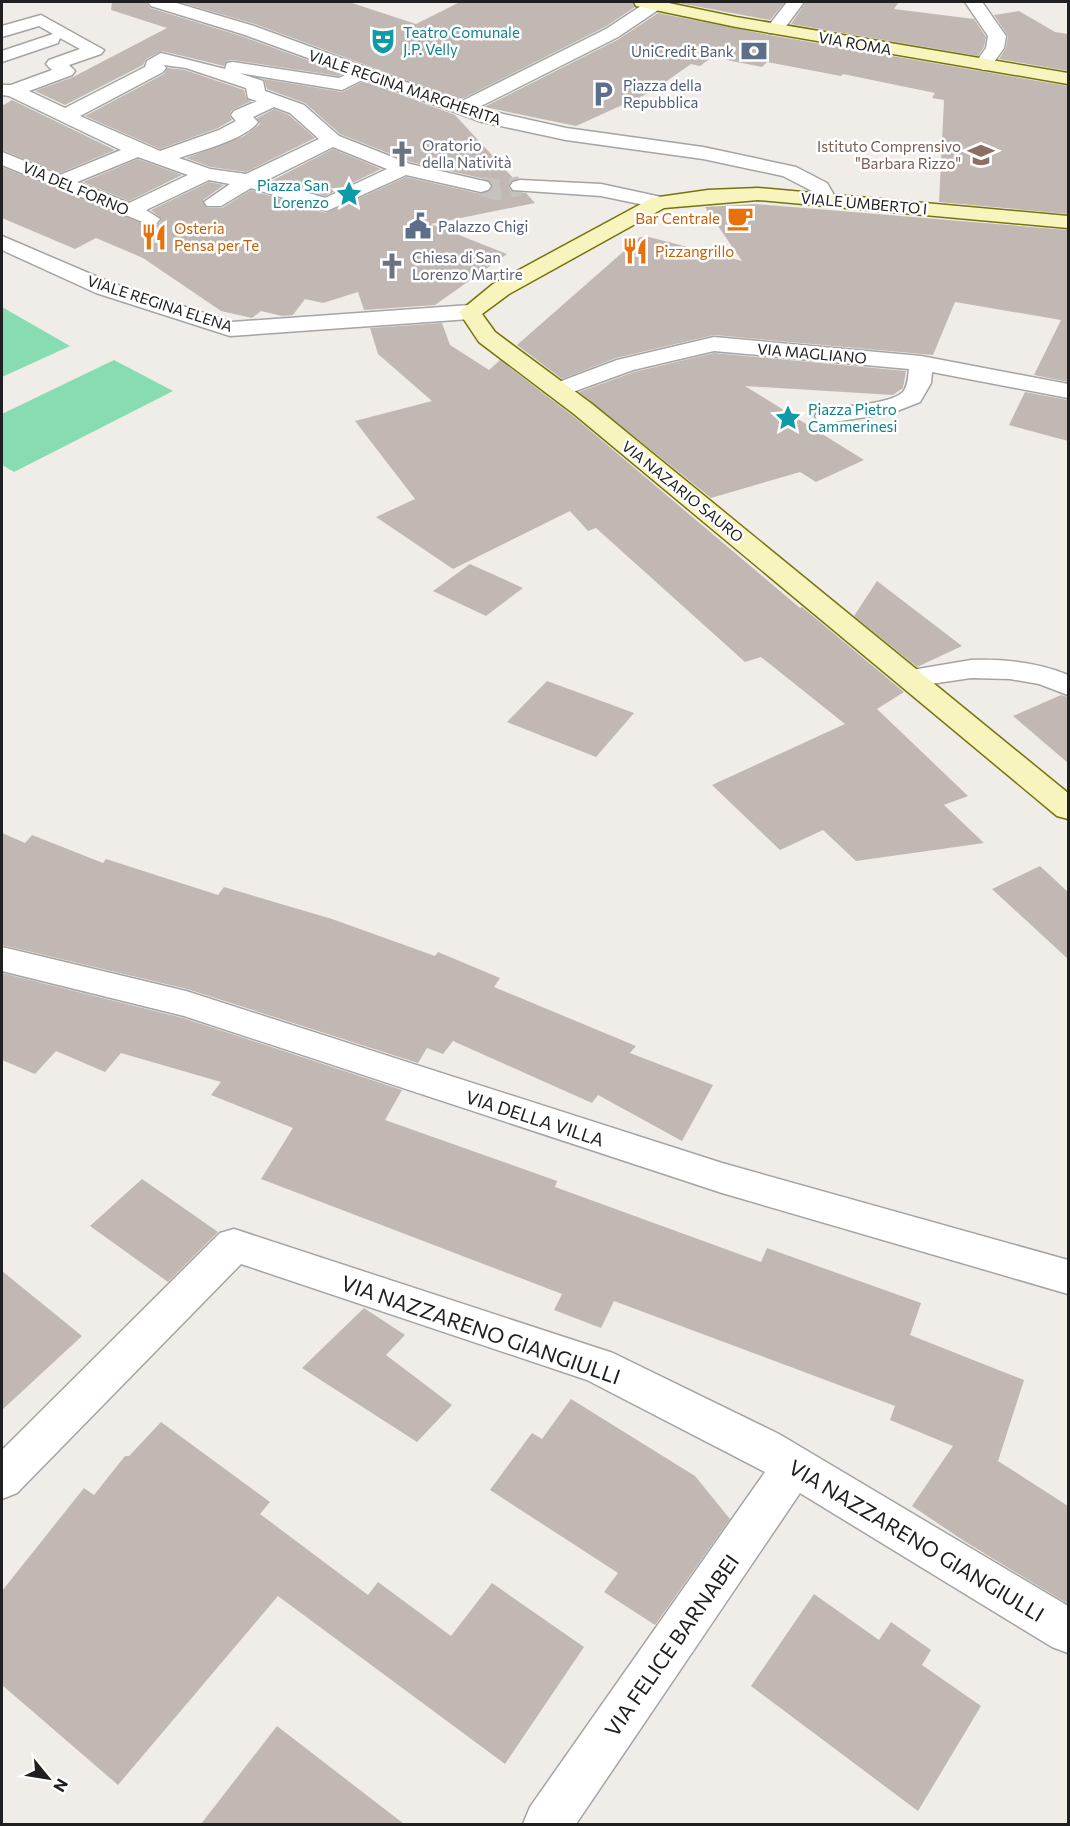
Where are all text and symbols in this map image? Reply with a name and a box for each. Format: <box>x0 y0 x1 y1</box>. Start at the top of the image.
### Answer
place label: Teatro Comunale J.P. Velly <box>403 23 520 58</box>
theatre icon: Teatro Comunale J.P. Velly <box>368 26 398 56</box>
street label: VIA ROMA <box>817 28 893 58</box>
bank icon: UniCredit Bank <box>739 36 769 66</box>
place label: UniCredit Bank <box>631 42 734 60</box>
street label: VIALE REGINA MARGHERITA <box>306 46 504 128</box>
place label: Piazza della Repubblica <box>623 76 702 111</box>
parking icon: Piazza della Repubblica <box>588 79 618 109</box>
place label: Oratorio della Natività <box>422 136 512 171</box>
place label: Istituto Comprensivo "Barbara Rizzo" <box>817 137 961 172</box>
church icon: Oratorio della Natività <box>387 139 417 169</box>
school or university icon: Istituto Comprensivo "Barbara Rizzo" <box>966 140 996 170</box>
street label: VIA DEL FORNO <box>20 158 132 218</box>
place label: Piazza San Lorenzo <box>257 176 329 211</box>
place icon: Piazza San Lorenzo <box>334 179 364 209</box>
street label: VIALE UMBERTO I <box>800 188 928 218</box>
cafe icon: Bar Centrale <box>725 203 755 233</box>
place label: Bar Centrale <box>635 209 720 227</box>
public building icon: Palazzo Chigi <box>403 211 433 241</box>
place label: Palazzo Chigi <box>438 217 528 235</box>
place label: Osteria Pensa per Te <box>174 219 259 254</box>
restaurant icon: Osteria Pensa per Te <box>139 222 169 252</box>
restaurant icon: Pizzangrillo <box>620 236 650 266</box>
place label: Pizzangrillo <box>655 242 734 260</box>
place label: Chiesa di San Lorenzo Martire <box>412 248 523 283</box>
church icon: Chiesa di San Lorenzo Martire <box>377 251 407 281</box>
street label: VIALE REGINA ELENA <box>85 271 235 335</box>
street label: VIA MAGLIANO <box>757 339 867 367</box>
place label: Piazza Pietro Cammerinesi <box>808 400 897 435</box>
place icon: Piazza Pietro Cammerinesi <box>773 403 803 433</box>
street label: VIA NAZARIO SAURO <box>619 437 747 545</box>
street label: VIA DELLA VILLA <box>463 1085 607 1151</box>
street label: VIA NAZZARENO GIANGIULLI <box>338 1269 624 1389</box>
street label: VIA NAZZARENO GIANGIULLI <box>785 1454 1049 1626</box>
street label: VIA FELICE BARNABEI <box>599 1549 743 1741</box>
north arrow <box>18 1748 78 1808</box>
text: N <box>50 1776 73 1796</box>

